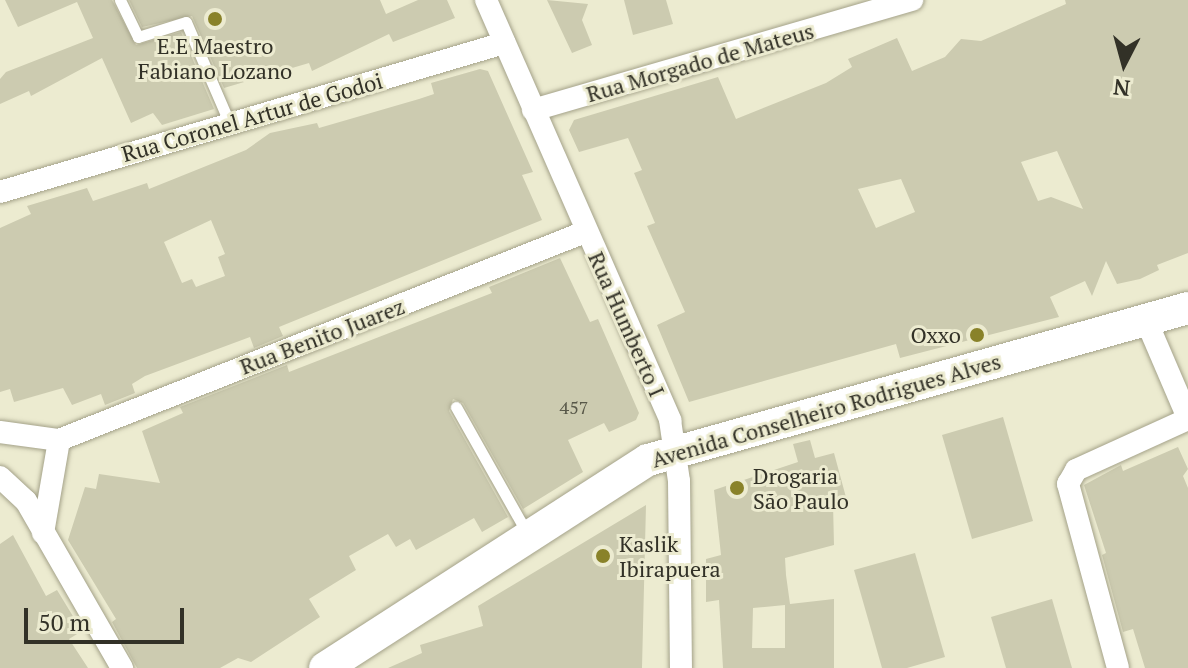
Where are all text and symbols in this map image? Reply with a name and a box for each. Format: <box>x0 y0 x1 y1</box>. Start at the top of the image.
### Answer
marker: E.E Maestro Fabiano Lozano <box>206 10 224 28</box>
street label: Rua Morgado de Mateus <box>583 17 817 107</box>
north arrow <box>1084 24 1164 104</box>
place label: E.E Maestro Fabiano Lozano <box>138 32 292 84</box>
street label: Rua Coronel Artur de Godoi <box>118 67 386 167</box>
text: N <box>1112 73 1131 104</box>
street label: Rua Humberto I <box>583 248 671 400</box>
street label: Rua Benito Juarez <box>236 292 408 380</box>
place label: Oxxo <box>911 322 961 348</box>
marker: Oxxo <box>968 326 986 344</box>
street label: Avenida Conselheiro Rodrigues Alves <box>648 347 1004 473</box>
house number: 457 <box>560 396 588 418</box>
place label: Drogaria São Paulo <box>753 462 849 514</box>
marker: Drogaria São Paulo <box>728 479 746 497</box>
place label: Kaslik Ibirapuera <box>619 530 721 582</box>
marker: Kaslik Ibirapuera <box>594 547 612 565</box>
scale bar <box>28 592 188 642</box>
text: 50 m <box>38 606 90 638</box>

